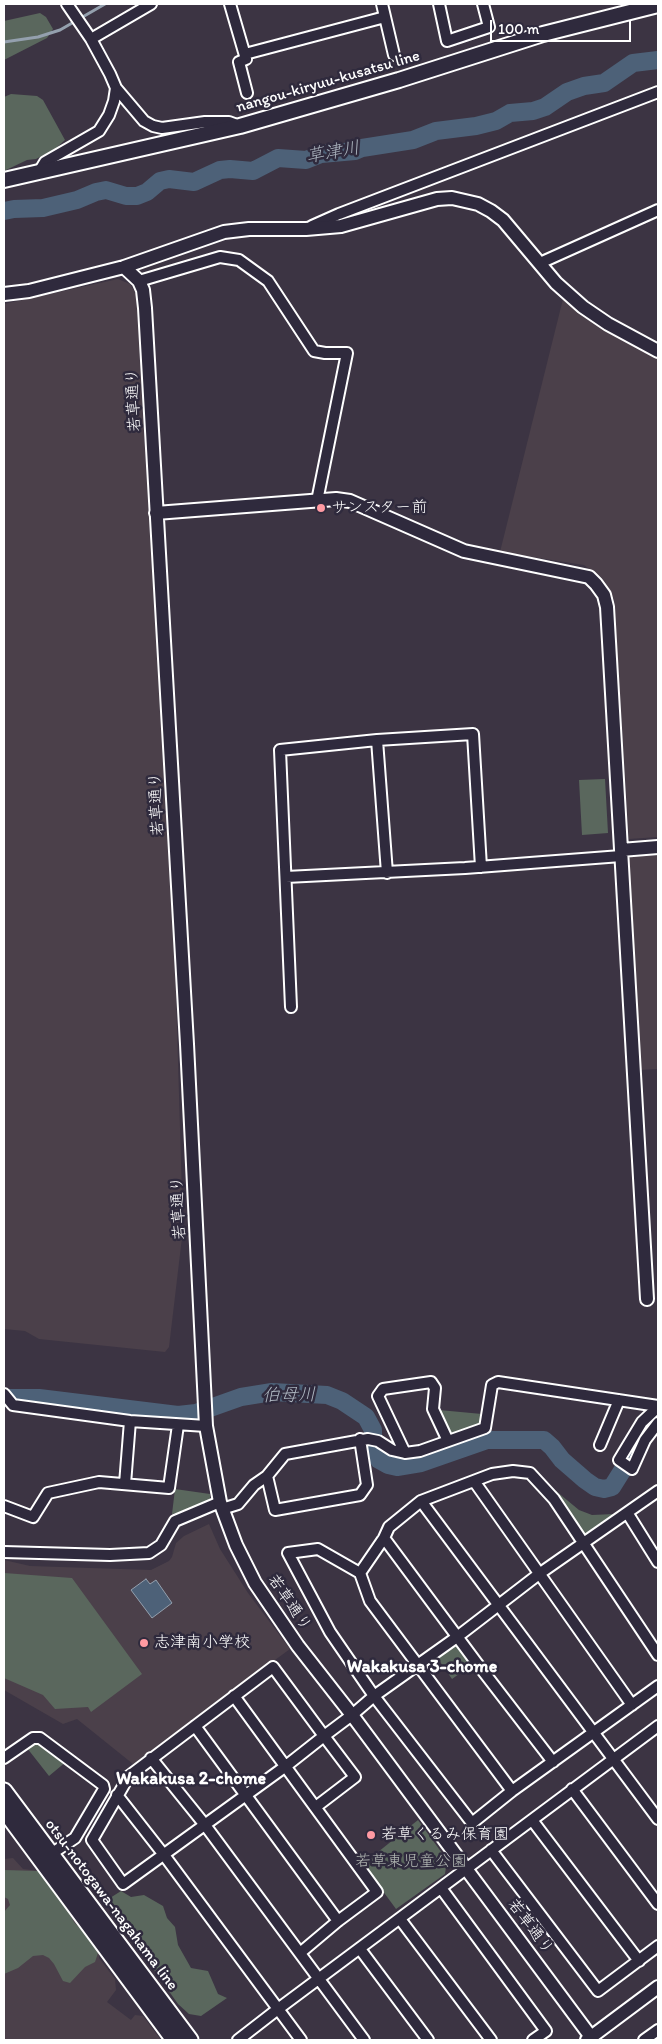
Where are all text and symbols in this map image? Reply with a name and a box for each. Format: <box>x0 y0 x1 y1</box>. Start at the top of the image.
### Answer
scale bar <box>492 10 633 42</box>
text: 100 m <box>498 20 539 38</box>
street label: nangou-kiryuu-kusatsu line <box>234 47 422 117</box>
water label: 草津川 <box>305 138 361 168</box>
street label: 若草通り <box>123 368 145 432</box>
place label: サンスター前 <box>331 498 427 518</box>
marker: サンスター前 <box>315 502 327 514</box>
street label: 若草通り <box>146 772 168 836</box>
street label: 若草通り <box>168 1176 190 1240</box>
water label: 伯母川 <box>262 1385 316 1407</box>
street label: 若草通り <box>263 1571 315 1635</box>
place label: 志津南小学校 <box>154 1633 250 1653</box>
marker: 志津南小学校 <box>138 1637 150 1649</box>
district label: Wakakusa 3-chome <box>347 1656 497 1678</box>
district label: Wakakusa 2-chome <box>116 1768 266 1790</box>
street label: otsu-notogawa-nagahama line <box>40 1815 182 1995</box>
place label: 若草くるみ保育園 <box>381 1825 509 1845</box>
marker: 若草くるみ保育園 <box>365 1829 377 1841</box>
park label: 若草東児童公園 <box>355 1852 467 1872</box>
street label: 若草通り <box>503 1896 557 1958</box>

